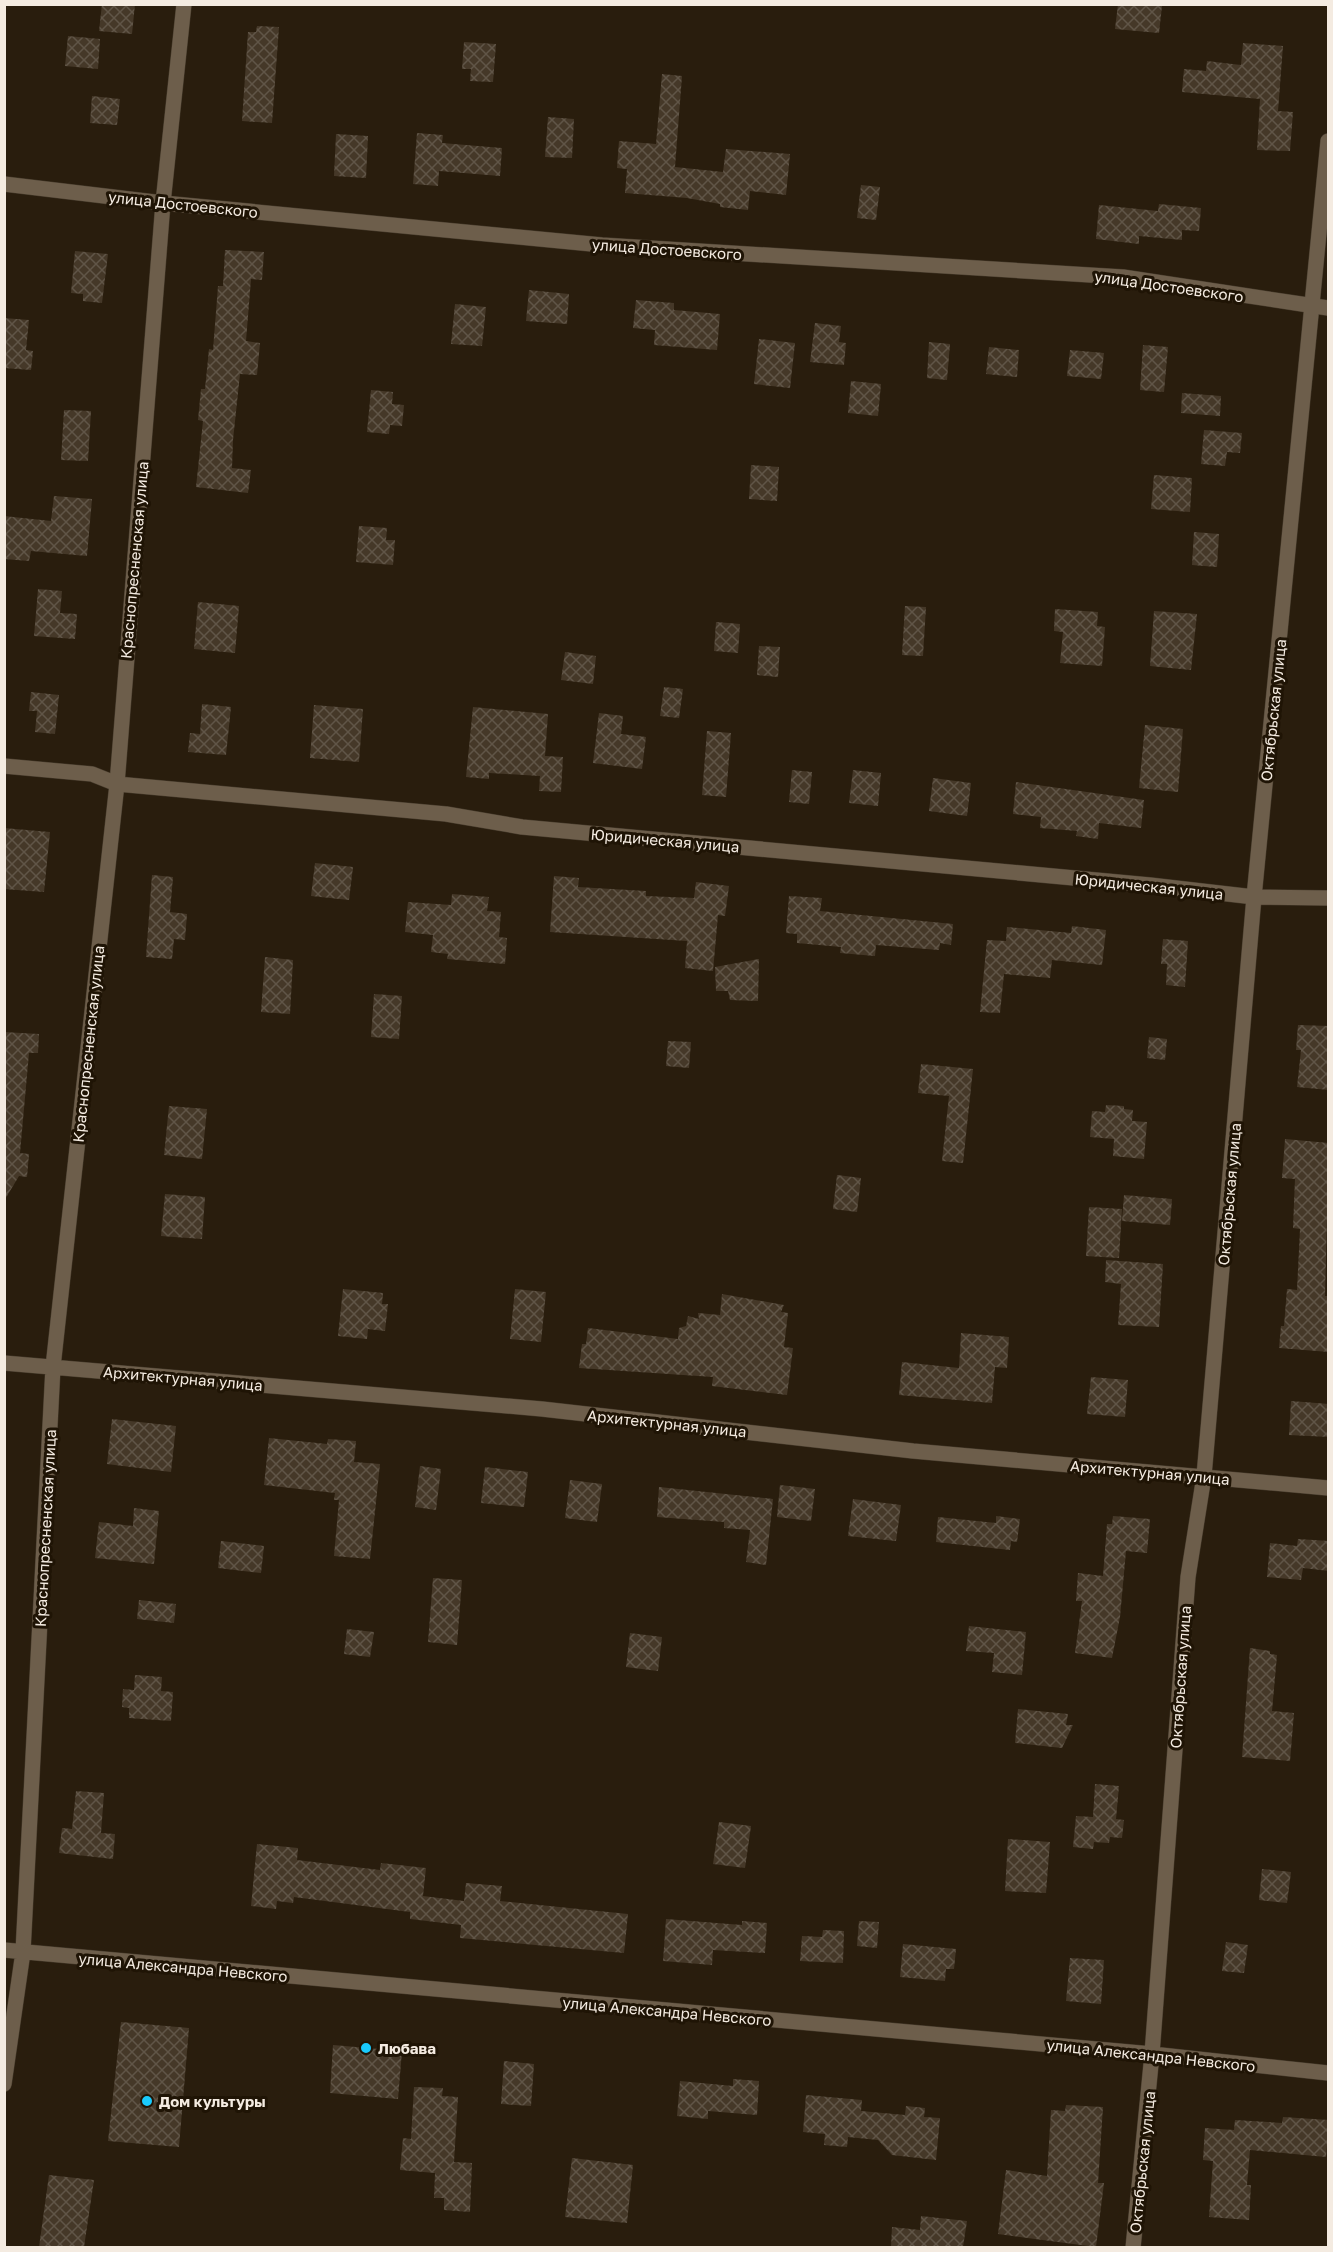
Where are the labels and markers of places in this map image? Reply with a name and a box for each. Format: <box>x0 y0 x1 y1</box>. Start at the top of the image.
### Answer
place label: Любава <box>378 2039 436 2057</box>
marker: Любава <box>359 2041 373 2055</box>
place label: Дом культуры <box>159 2092 266 2110</box>
marker: Дом культуры <box>140 2094 154 2108</box>

